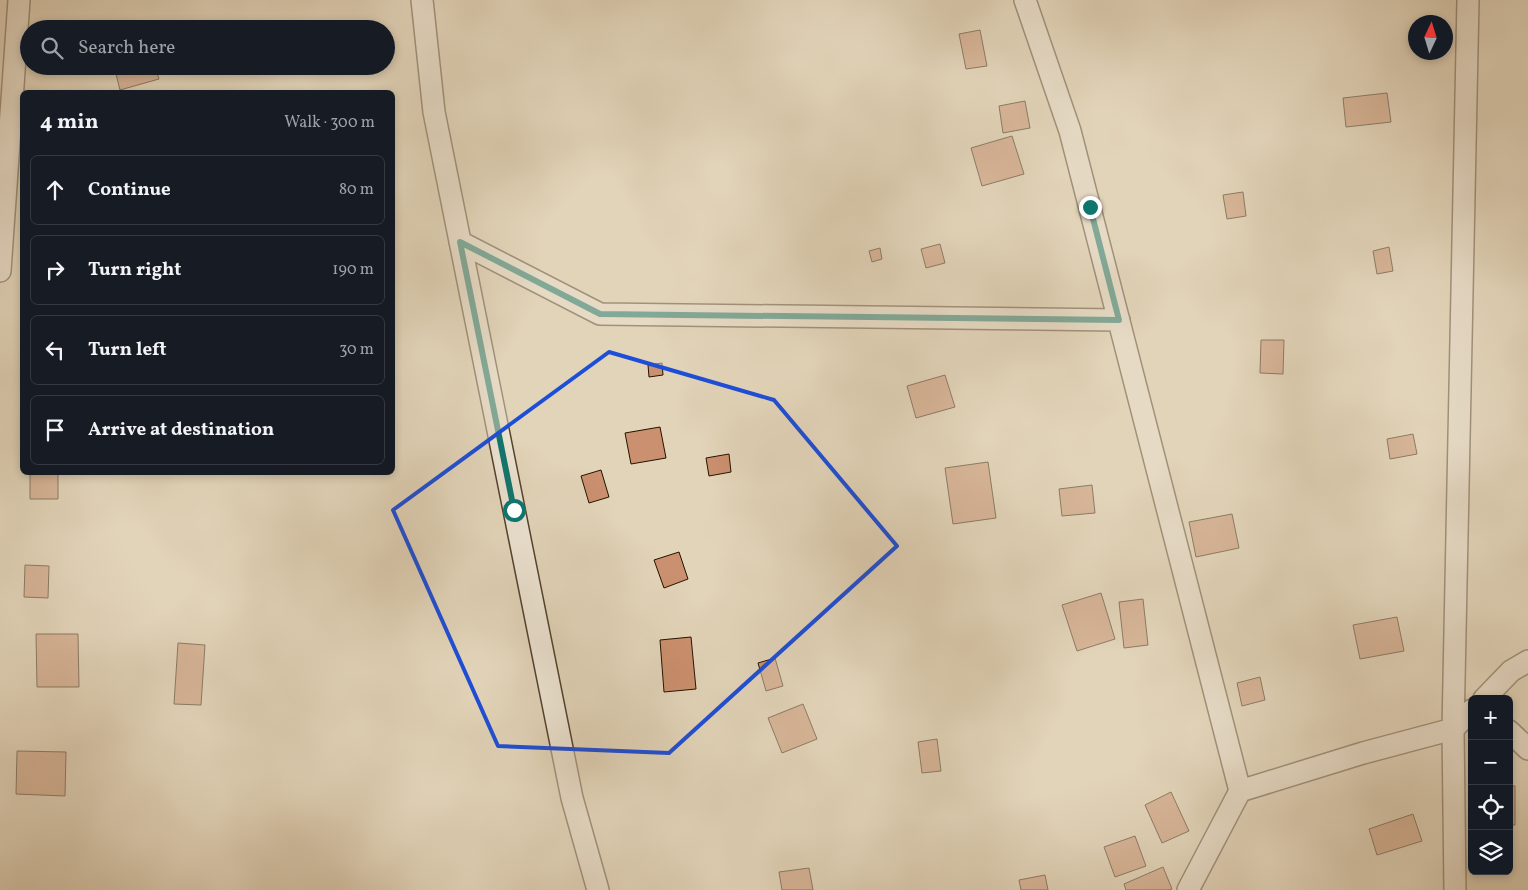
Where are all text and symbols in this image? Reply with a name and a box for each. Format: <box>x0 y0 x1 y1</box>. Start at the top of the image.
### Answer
north arrow <box>1408 15 1453 60</box>
search box <box>20 20 395 75</box>
icon: search <box>38 34 66 62</box>
text: Search here <box>78 35 175 61</box>
text: 4 min <box>40 108 99 137</box>
text: Walk · 300 m <box>284 112 375 134</box>
icon: ahead <box>41 176 69 204</box>
text: Continue <box>88 177 171 203</box>
text: 80 m <box>339 179 374 201</box>
route end <box>1079 196 1102 219</box>
icon: right <box>41 256 69 284</box>
text: Turn right <box>88 257 181 283</box>
text: 190 m <box>332 259 374 281</box>
icon: left <box>41 336 69 364</box>
text: Turn left <box>88 337 167 363</box>
text: 30 m <box>339 339 374 361</box>
icon: arrive <box>41 416 69 444</box>
text: Arrive at destination <box>88 417 274 443</box>
route start <box>503 499 526 522</box>
map controls <box>1468 695 1513 875</box>
button: + <box>1468 695 1513 740</box>
button: − <box>1468 740 1513 785</box>
button: locate <box>1468 785 1513 830</box>
button: layers <box>1468 830 1513 875</box>

